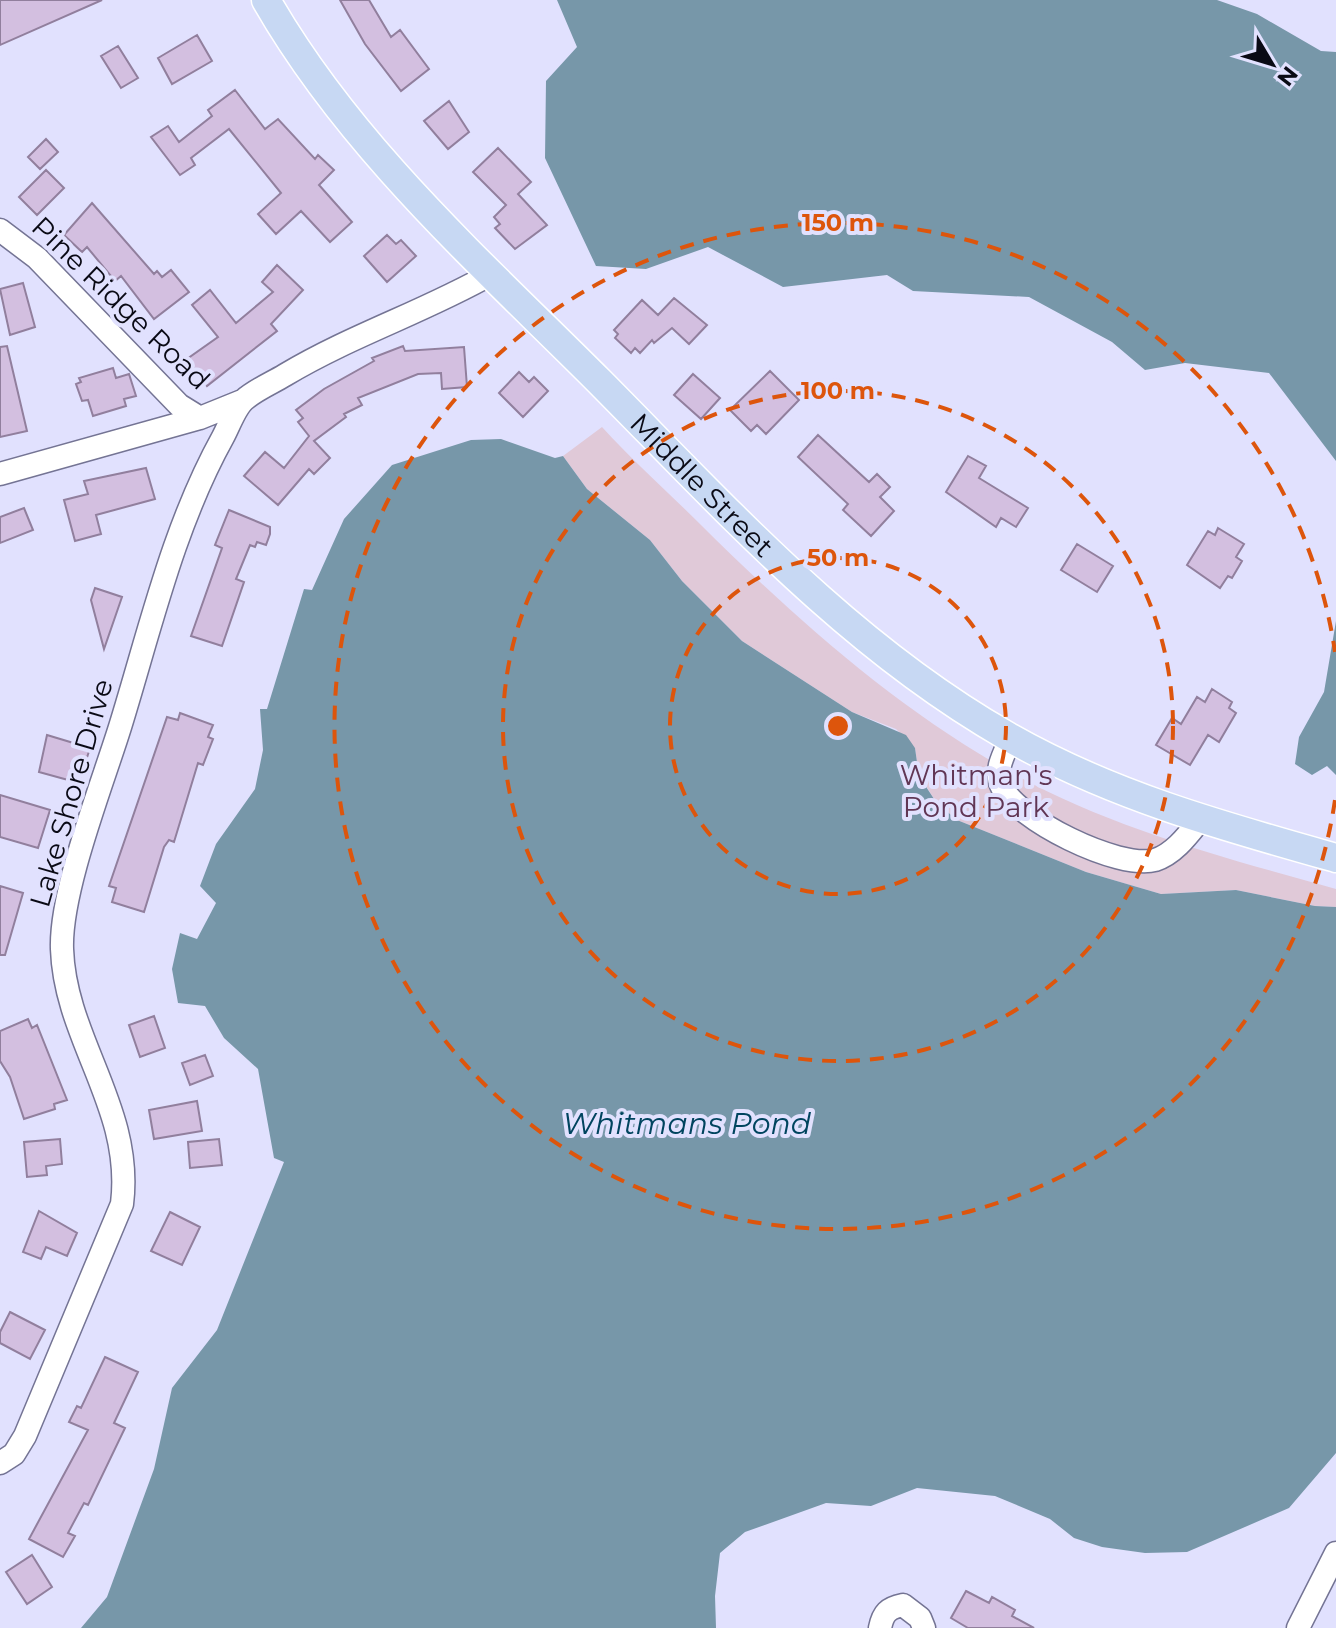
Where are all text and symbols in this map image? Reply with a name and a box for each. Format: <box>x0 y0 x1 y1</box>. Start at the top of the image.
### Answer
north arrow <box>1232 24 1312 104</box>
text: N <box>1271 61 1303 91</box>
text: 150 m <box>802 208 874 237</box>
street label: Pine Ridge Road <box>25 209 217 397</box>
text: 100 m <box>801 376 875 405</box>
street label: Middle Street <box>623 406 781 564</box>
text: 50 m <box>807 543 869 572</box>
street label: Lake Shore Drive <box>22 675 120 911</box>
centre of rings <box>824 712 852 740</box>
park label: Whitman's Pond Park <box>900 758 1052 824</box>
water label: Whitmans Pond <box>563 1105 812 1142</box>

